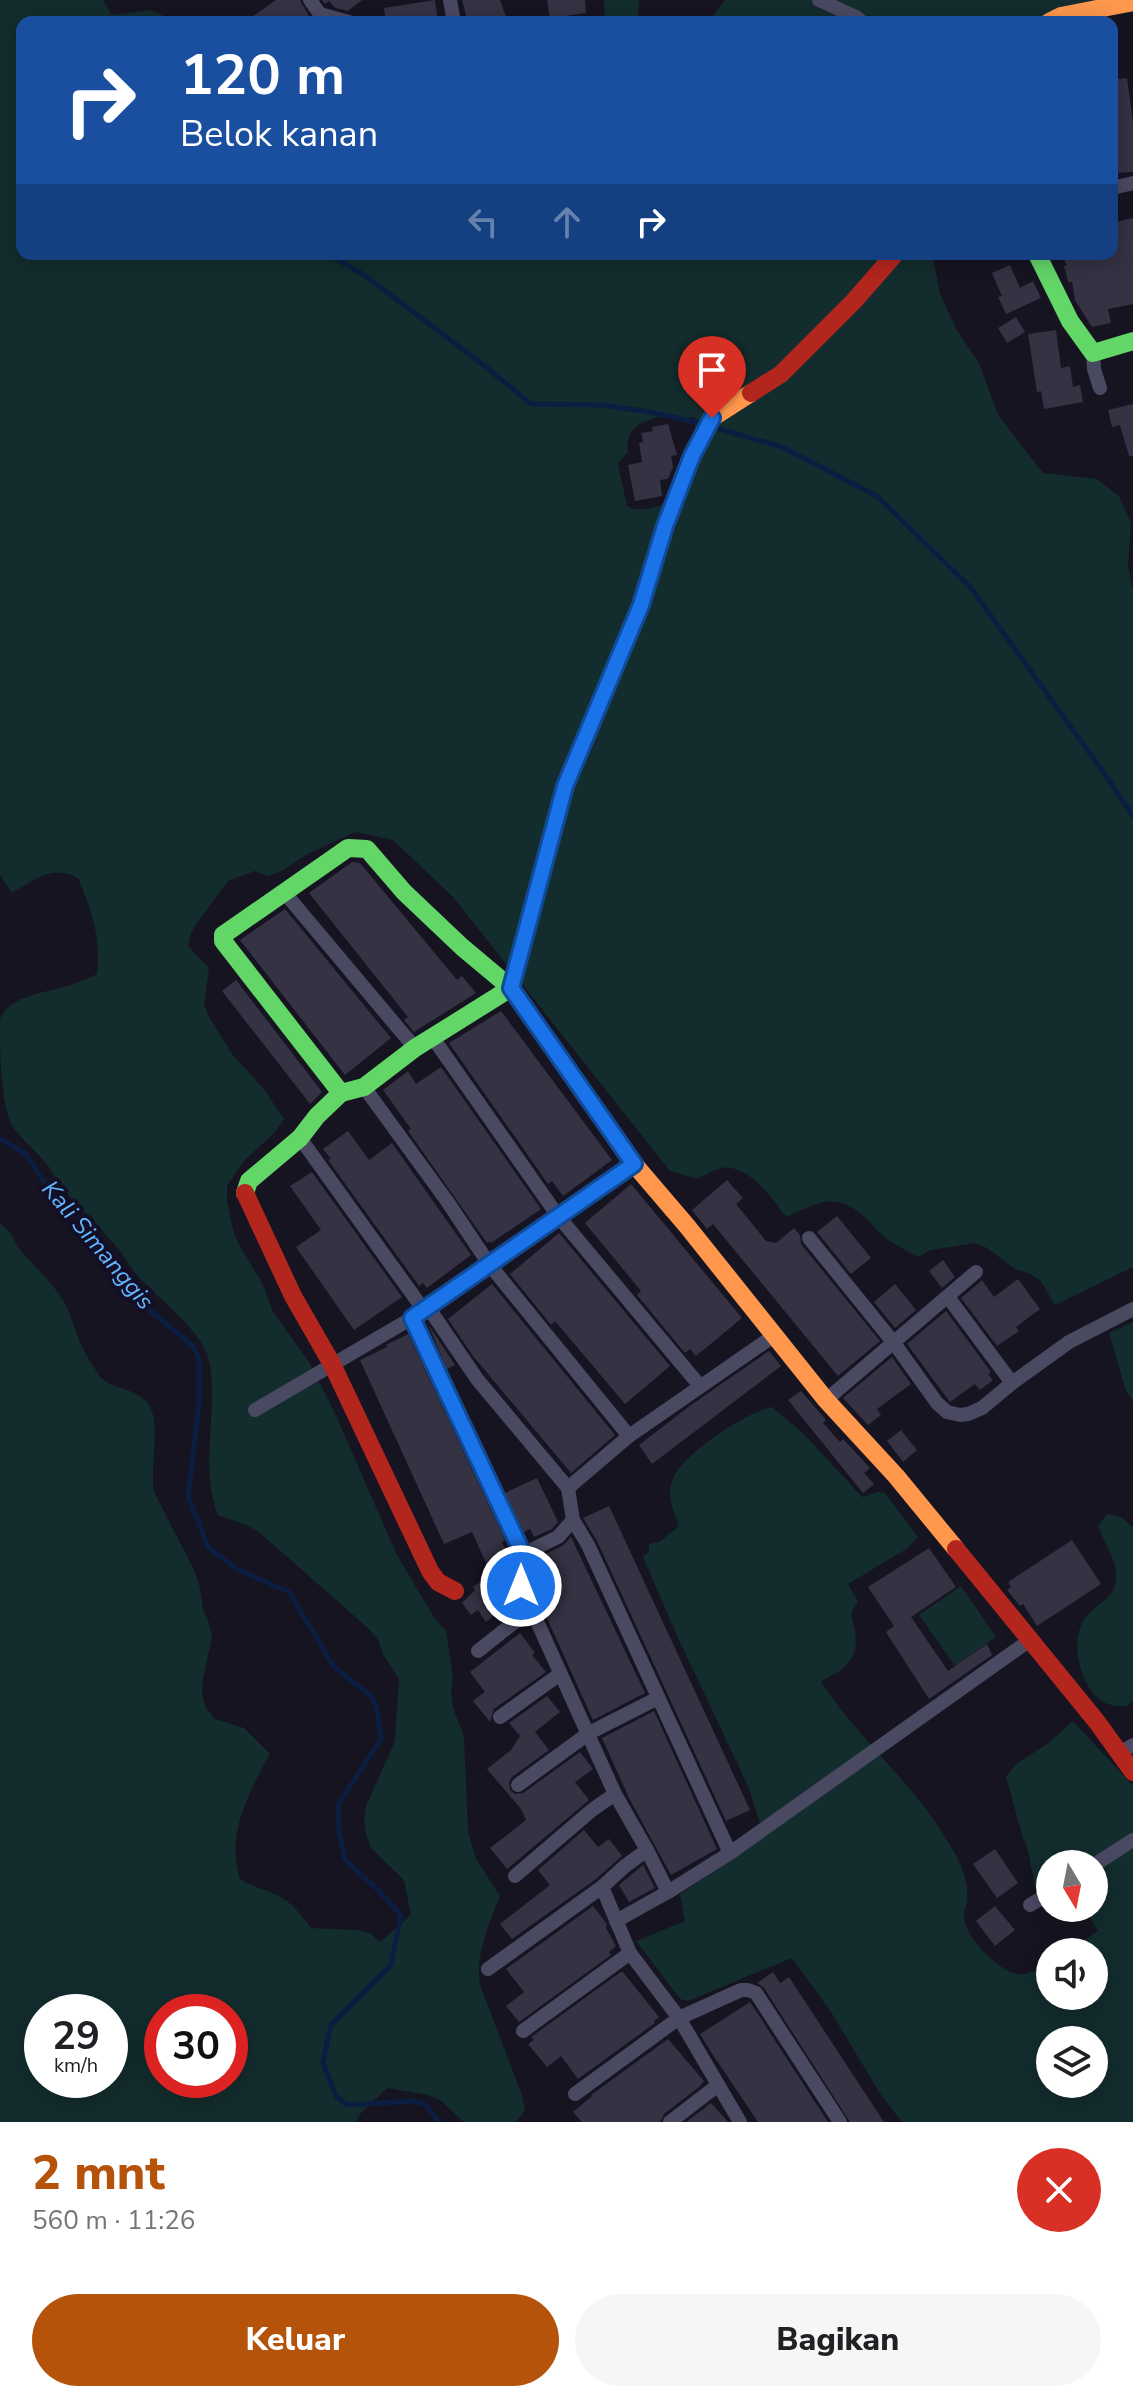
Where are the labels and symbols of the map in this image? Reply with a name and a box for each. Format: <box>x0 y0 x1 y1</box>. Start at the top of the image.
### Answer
pin <box>678 336 746 418</box>
water label: Kali Simanggis <box>35 1174 161 1316</box>
position arrow <box>479 1544 563 1628</box>
north arrow <box>1036 1850 1108 1922</box>
speed limit sign: 30 <box>144 1994 248 2098</box>

